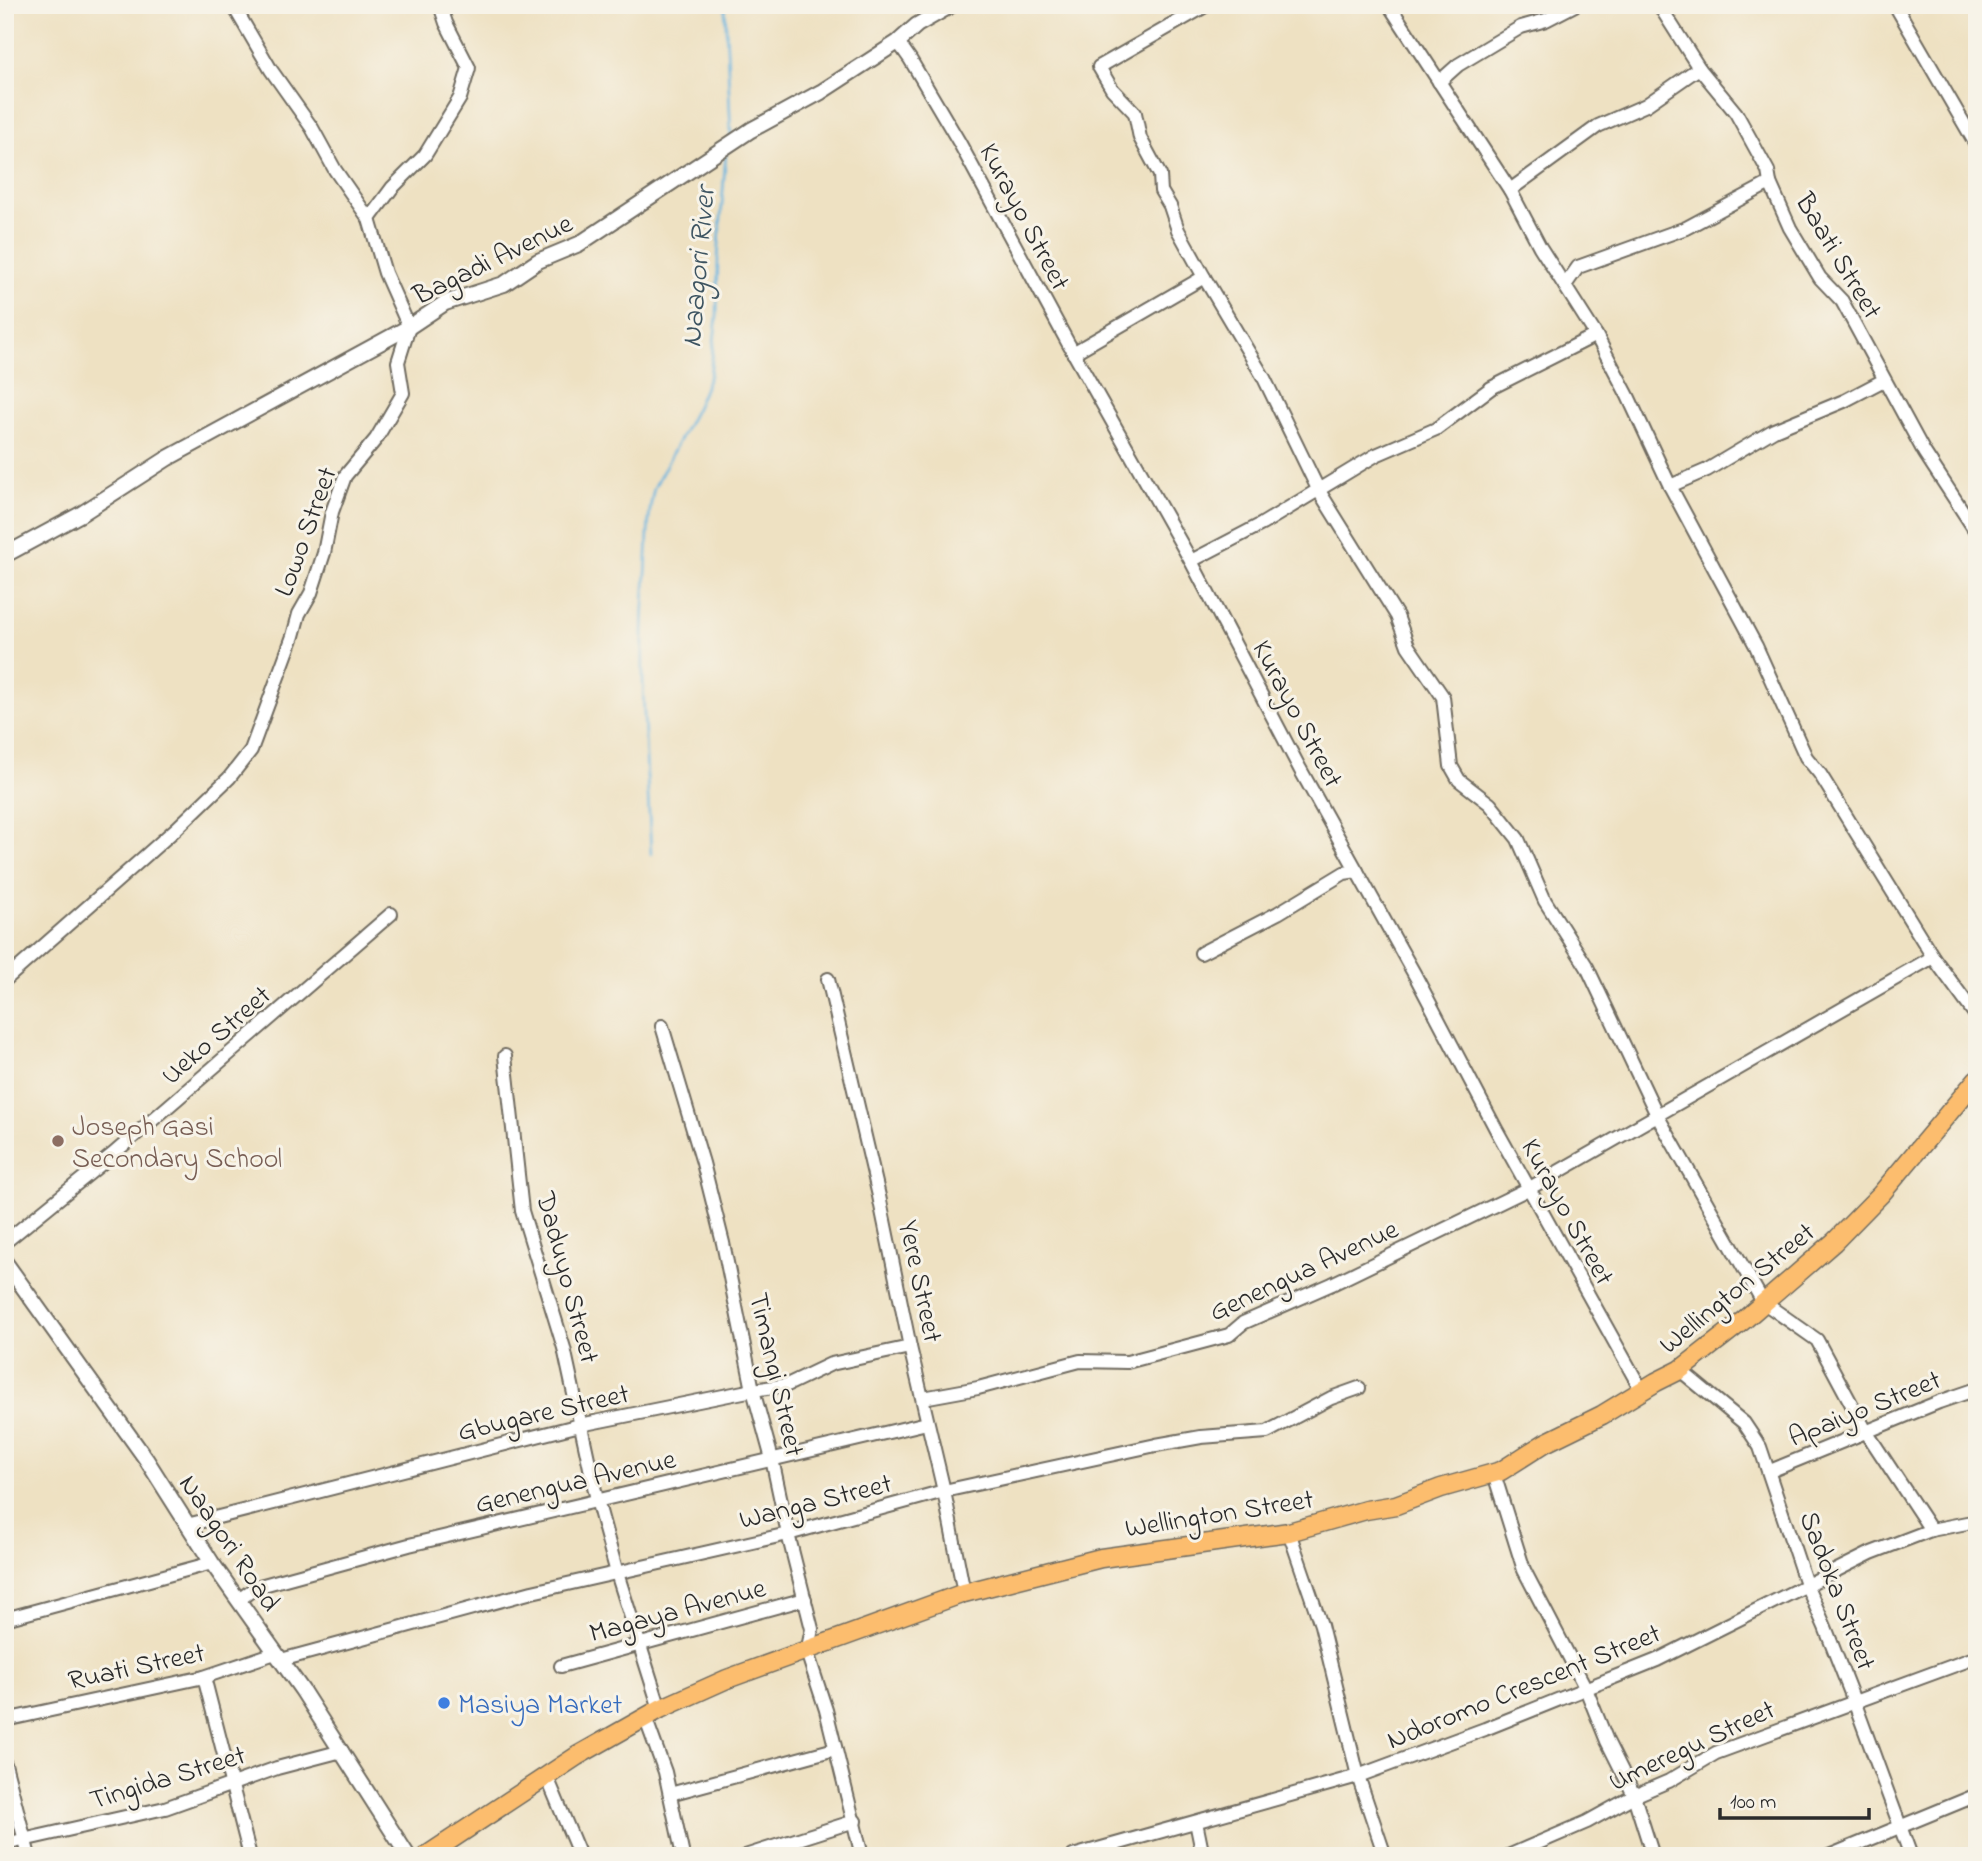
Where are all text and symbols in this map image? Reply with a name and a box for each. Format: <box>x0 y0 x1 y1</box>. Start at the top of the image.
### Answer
street label: Kurayo Street <box>967 137 1079 299</box>
water label: Naagori River <box>671 181 729 349</box>
street label: Baati Street <box>1783 185 1891 328</box>
street label: Bagadi Avenue <box>406 205 581 318</box>
street label: Lowo Street <box>265 462 350 603</box>
street label: Kurayo Street <box>1240 634 1352 796</box>
street label: Ueko Street <box>153 977 282 1096</box>
place label: Joseph Gasi Secondary School <box>72 1108 282 1181</box>
street label: Kurayo Street <box>1509 1132 1623 1293</box>
marker: Joseph Gasi Secondary School <box>50 1133 66 1149</box>
street label: Daduyo Street <box>523 1187 608 1368</box>
street label: Genengua Avenue <box>1203 1210 1406 1334</box>
street label: Wellington Street <box>1651 1214 1825 1366</box>
street label: Yere Street <box>886 1217 952 1347</box>
street label: Timangi Street <box>736 1289 813 1461</box>
street label: Apaiyo Street <box>1783 1361 1948 1459</box>
street label: Gbugare Street <box>454 1375 634 1454</box>
street label: Genengua Avenue <box>471 1440 681 1526</box>
street label: Wanga Street <box>735 1465 896 1542</box>
street label: Naagori Road <box>167 1467 289 1621</box>
street label: Wellington Street <box>1122 1480 1317 1551</box>
street label: Sadoka Street <box>1787 1506 1885 1677</box>
street label: Magaya Avenue <box>585 1569 771 1656</box>
street label: Ndoromo Crescent Street <box>1381 1614 1668 1762</box>
street label: Ruati Street <box>65 1634 209 1703</box>
place label: Masiya Market <box>458 1686 622 1727</box>
street label: Umeregu Street <box>1603 1691 1782 1804</box>
marker: Masiya Market <box>436 1695 452 1711</box>
street label: Tingida Street <box>85 1736 251 1822</box>
scale bar <box>1720 1777 1868 1821</box>
text: 100 m <box>1730 1788 1776 1818</box>

